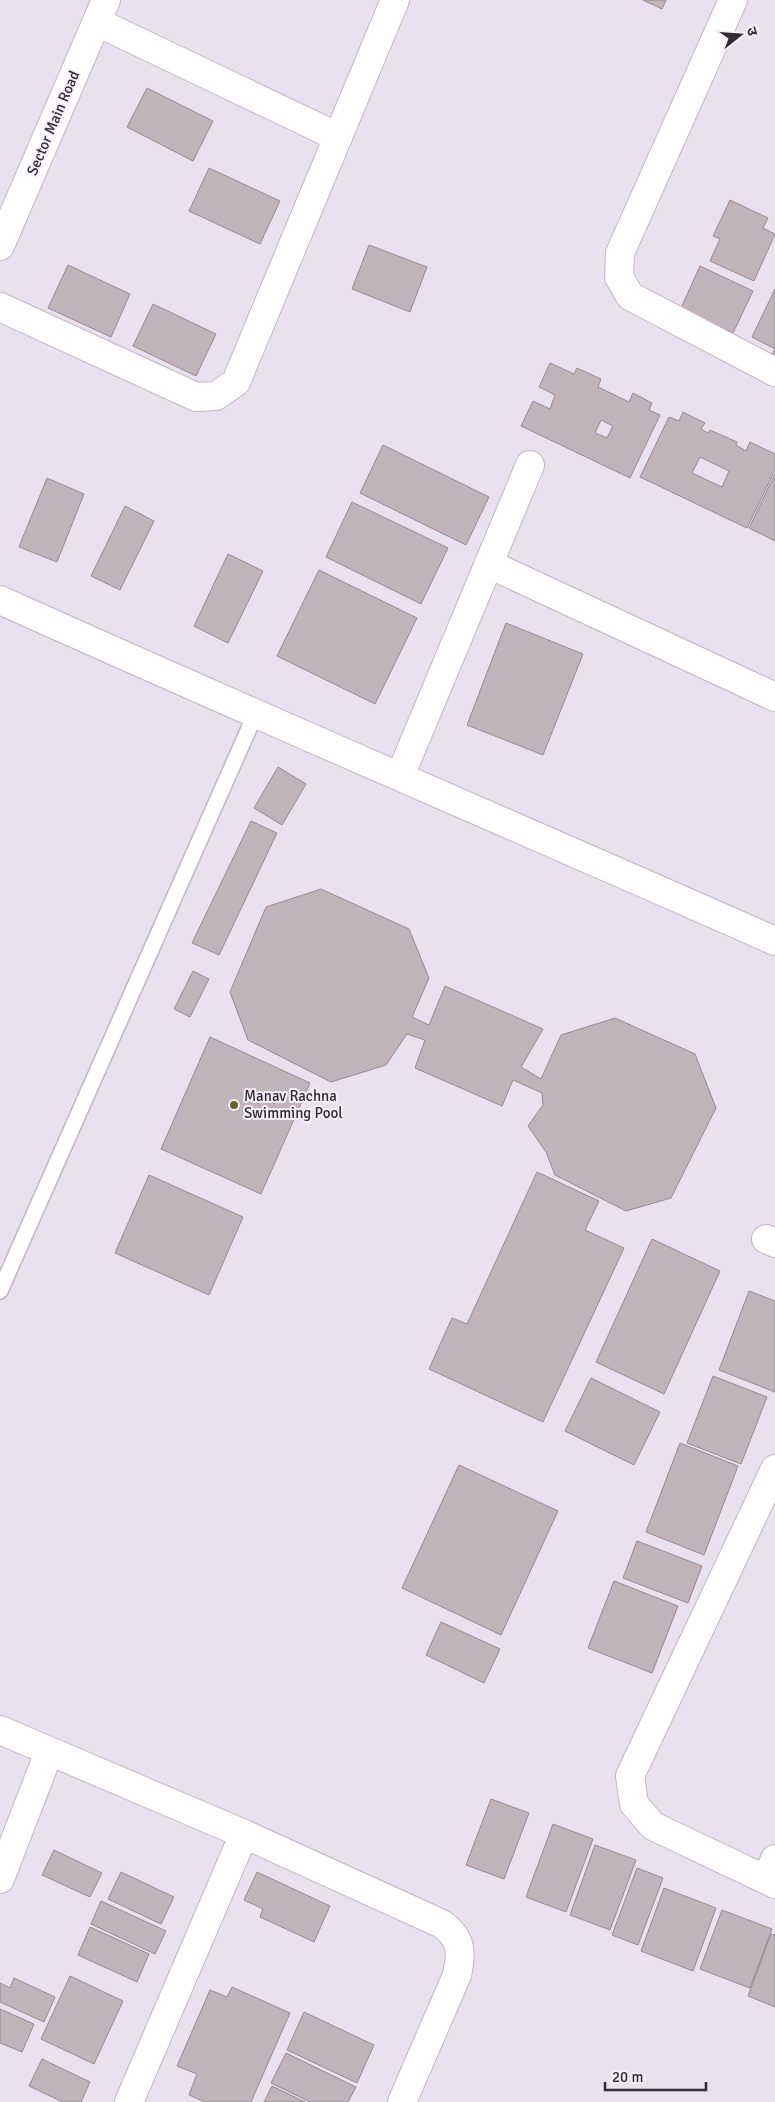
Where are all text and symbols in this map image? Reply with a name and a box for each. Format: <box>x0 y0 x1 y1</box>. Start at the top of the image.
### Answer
north arrow <box>715 10 765 60</box>
text: उ <box>743 25 762 39</box>
street label: Sector Main Road <box>23 68 83 178</box>
place label: Manav Rachna Swimming Pool <box>244 1087 343 1122</box>
marker: Manav Rachna Swimming Pool <box>228 1099 240 1111</box>
scale bar <box>605 2060 706 2092</box>
text: 20 m <box>612 2068 643 2086</box>

